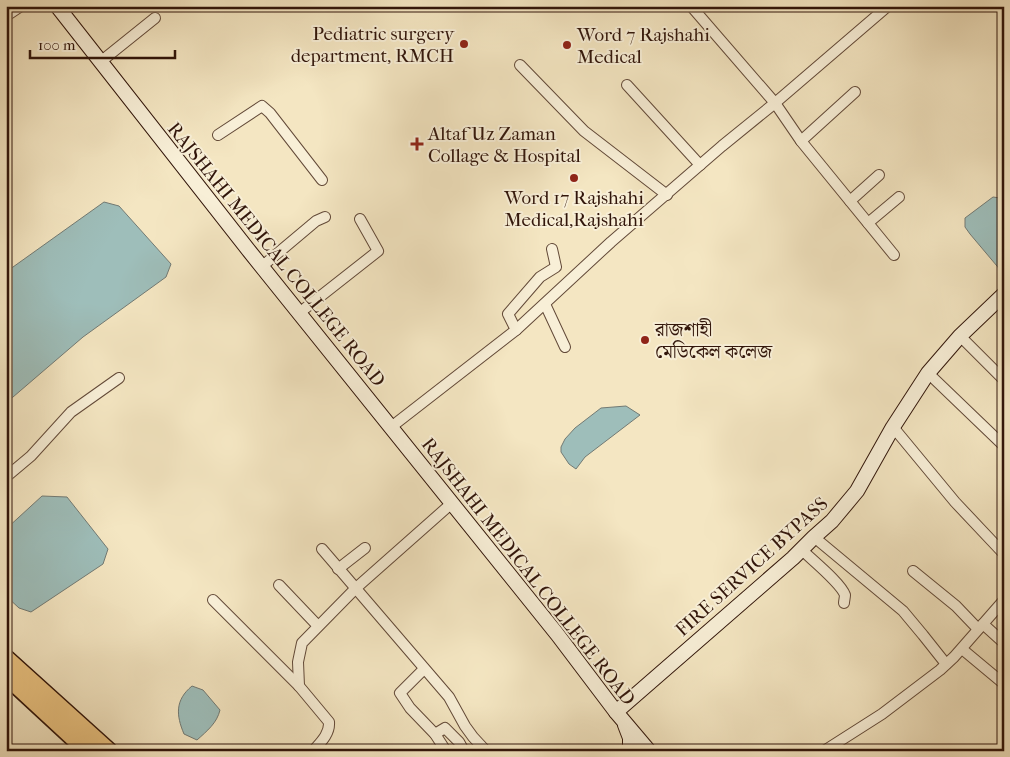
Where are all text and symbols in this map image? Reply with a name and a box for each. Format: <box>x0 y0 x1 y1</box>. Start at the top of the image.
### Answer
place label: Pediatric surgery department, RMCH <box>291 23 455 67</box>
place label: Word 7 Rajshahi Medical <box>576 24 710 68</box>
scale bar <box>30 28 175 60</box>
text: 100 m <box>38 36 76 54</box>
marker: Pediatric surgery department, RMCH <box>458 38 470 50</box>
marker: Word 7 Rajshahi Medical <box>561 39 573 51</box>
street label: RAJSHAHI MEDICAL COLLEGE ROAD <box>163 118 390 391</box>
place label: Altaf Uz Zaman Collage & Hospital <box>427 123 581 167</box>
marker: Altaf Uz Zaman Collage & Hospital <box>410 137 424 151</box>
marker: Word 17 Rajshahi Medical,Rajshahi <box>568 172 580 184</box>
place label: Word 17 Rajshahi Medical,Rajshahi <box>503 187 644 231</box>
place label: রাজশাহী মেডিকেল কলেজ <box>654 318 773 363</box>
marker: রাজশাহী মেডিকেল কলেজ <box>639 334 651 346</box>
street label: RAJSHAHI MEDICAL COLLEGE ROAD <box>417 433 640 710</box>
street label: FIRE SERVICE BYPASS <box>671 492 832 641</box>

